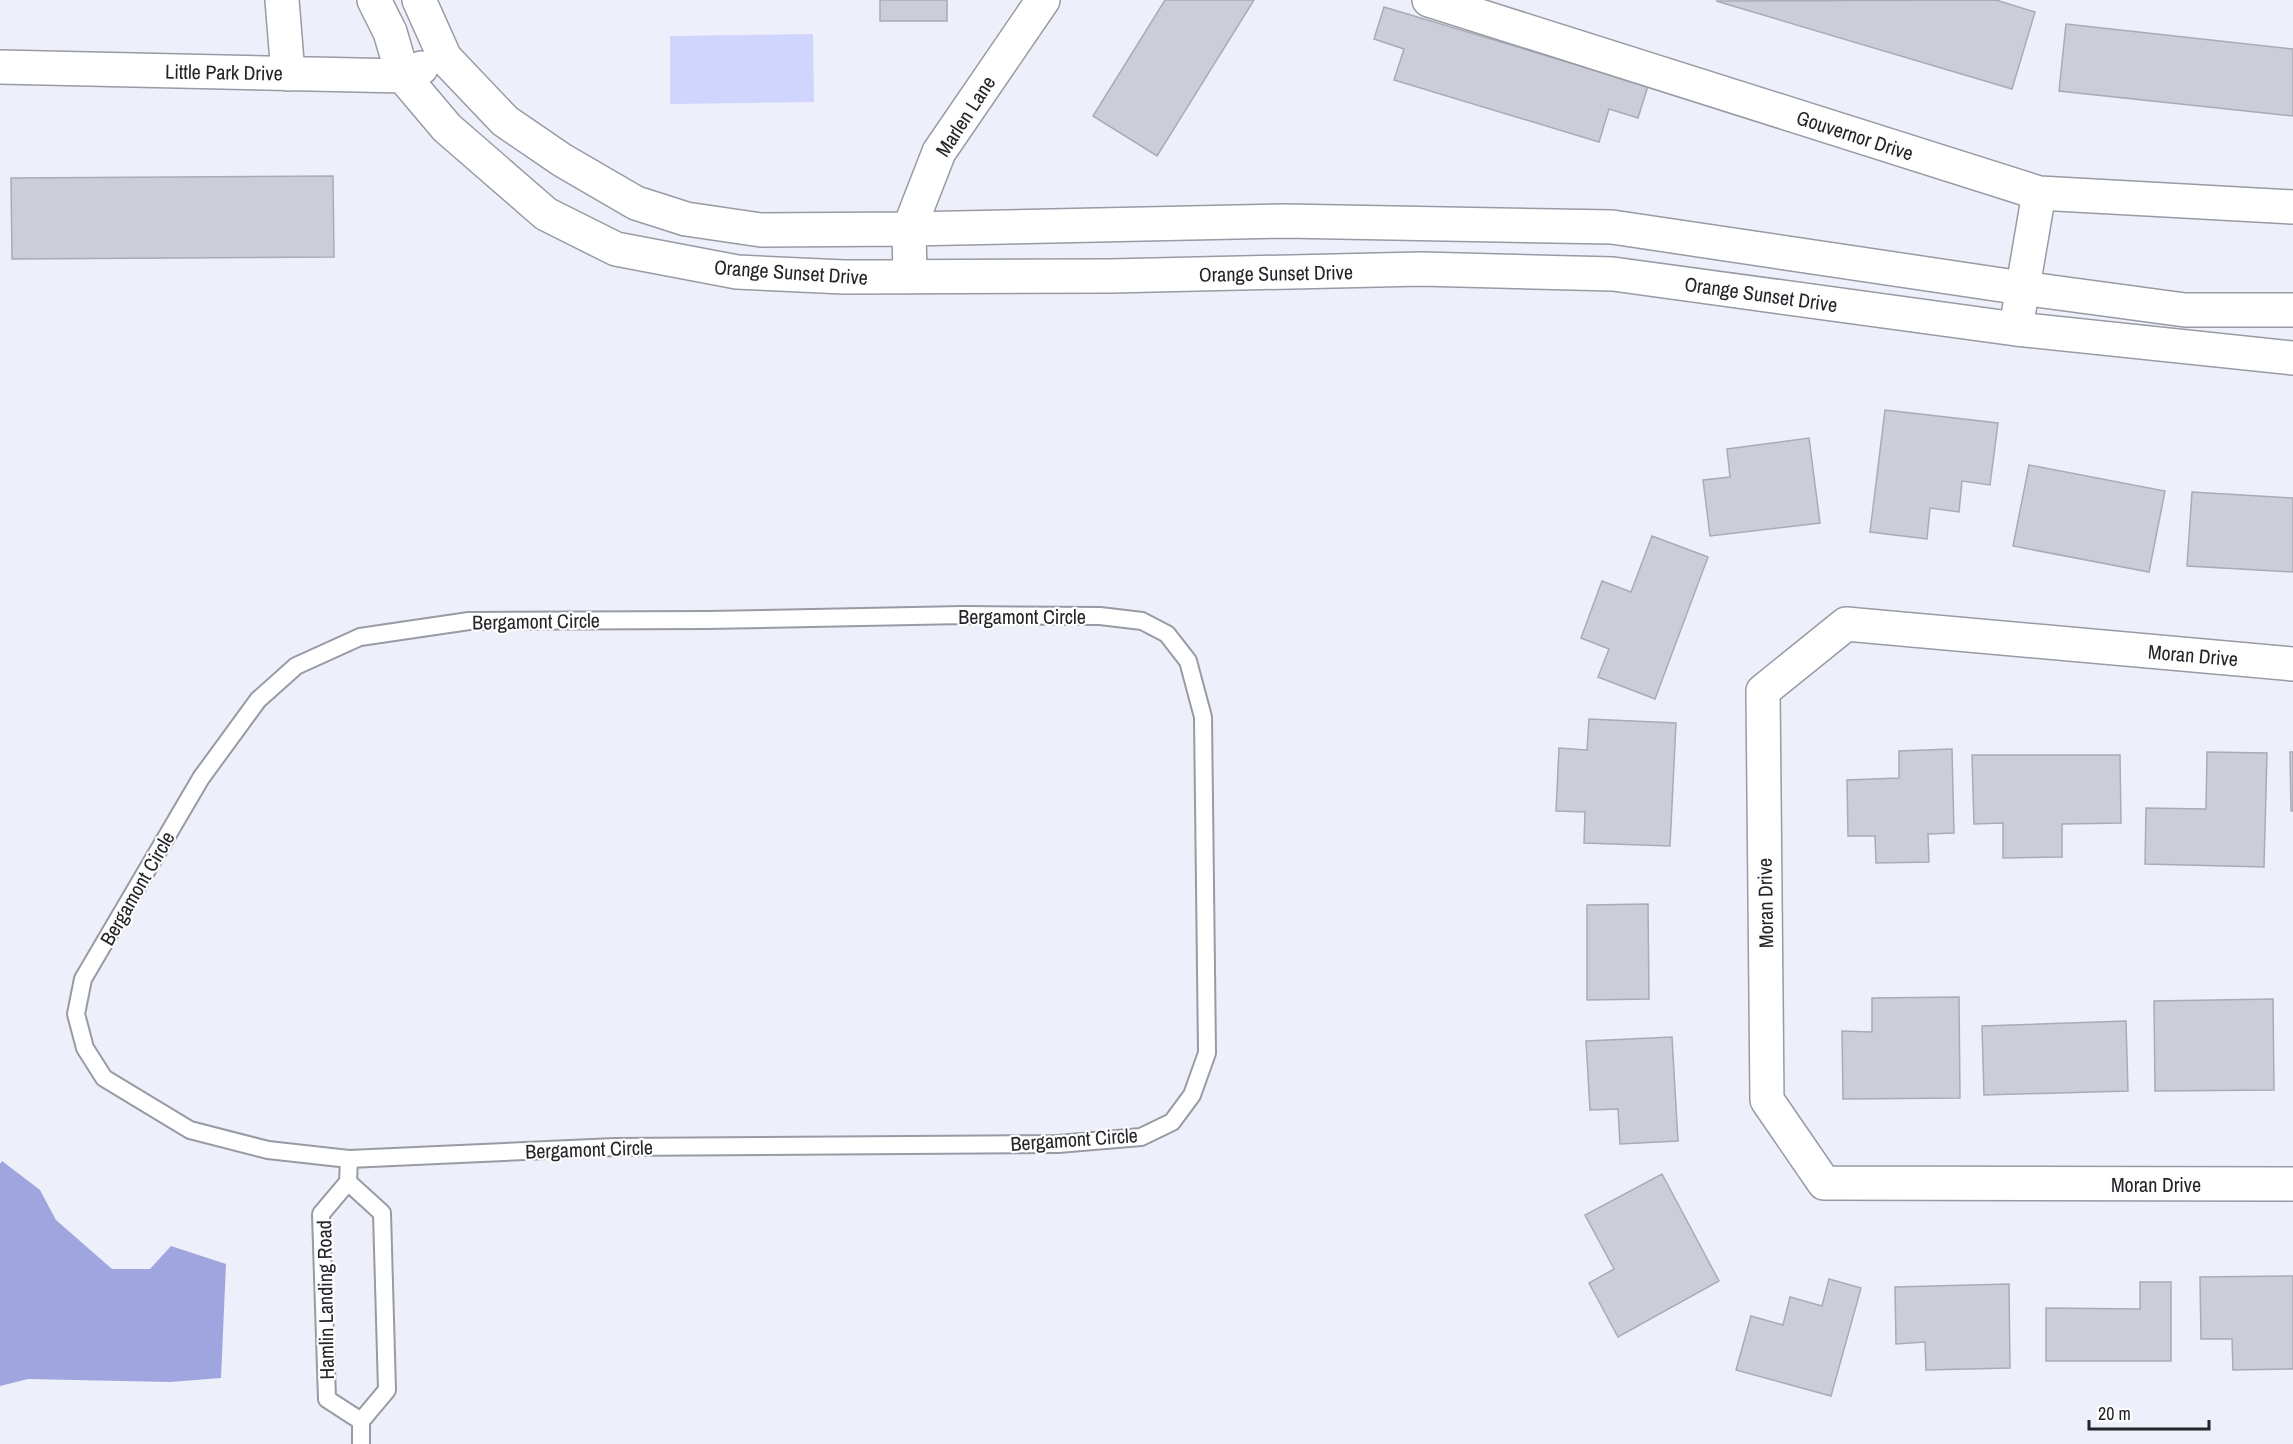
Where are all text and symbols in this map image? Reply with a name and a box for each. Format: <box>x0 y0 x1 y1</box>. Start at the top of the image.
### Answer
street label: Little Park Drive <box>165 57 283 87</box>
street label: Marlen Lane <box>929 70 1001 162</box>
street label: Gouvernor Drive <box>1793 103 1917 167</box>
street label: Orange Sunset Drive <box>713 253 869 291</box>
street label: Orange Sunset Drive <box>1199 258 1353 288</box>
street label: Orange Sunset Drive <box>1683 270 1839 318</box>
street label: Bergamont Circle <box>958 603 1086 630</box>
street label: Bergamont Circle <box>472 606 600 636</box>
street label: Moran Drive <box>2147 638 2239 672</box>
street label: Bergamont Circle <box>93 826 181 950</box>
street label: Moran Drive <box>1751 858 1779 948</box>
street label: Bergamont Circle <box>1009 1121 1139 1157</box>
street label: Bergamont Circle <box>525 1133 653 1165</box>
street label: Moran Drive <box>2111 1171 2201 1198</box>
street label: Hamlin Landing Road <box>310 1220 340 1380</box>
scale bar <box>2089 1393 2209 1431</box>
text: 20 m <box>2098 1401 2131 1426</box>

